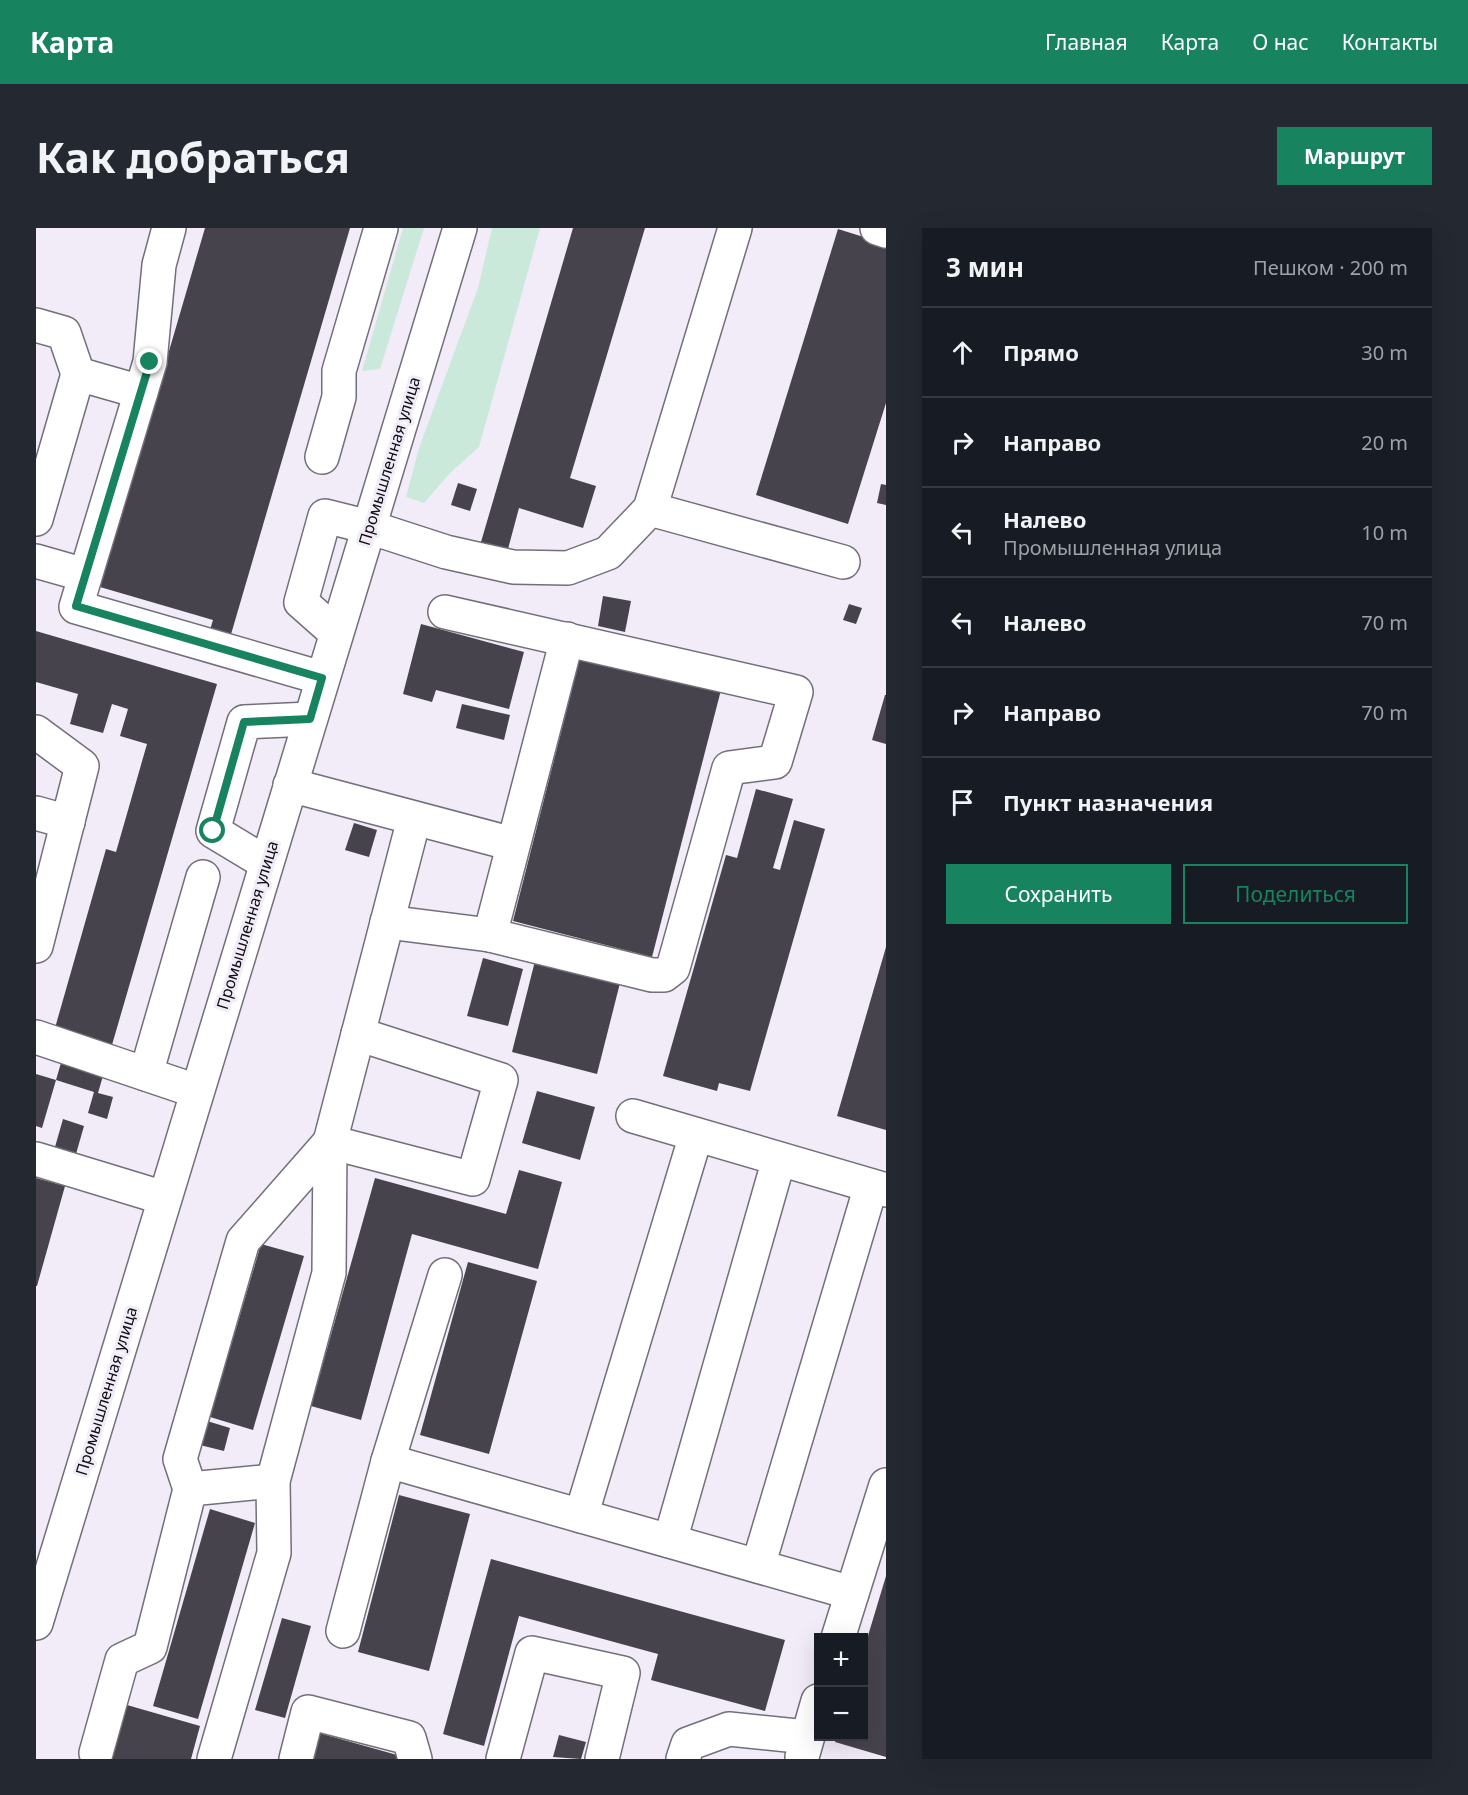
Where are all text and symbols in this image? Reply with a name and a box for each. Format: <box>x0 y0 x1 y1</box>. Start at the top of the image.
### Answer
text: Карта <box>30 23 114 61</box>
text: Главная <box>1045 28 1128 56</box>
text: Карта <box>1161 28 1219 56</box>
text: О нас <box>1252 28 1309 56</box>
text: Контакты <box>1342 28 1438 56</box>
button: Маршрут <box>1277 127 1432 185</box>
text: Как добраться <box>36 128 350 185</box>
text: 3 мин <box>946 249 1024 285</box>
text: Пешком · 200 m <box>1253 254 1408 281</box>
icon: ahead <box>946 336 979 369</box>
text: Прямо <box>1003 337 1079 367</box>
text: 30 m <box>1361 339 1408 366</box>
route end <box>136 348 162 374</box>
street label: Промышленная улица <box>353 374 425 548</box>
icon: right <box>946 426 979 459</box>
text: Направо <box>1003 427 1101 457</box>
text: 20 m <box>1361 429 1408 456</box>
text: Налево <box>1003 504 1086 534</box>
icon: left <box>946 516 979 549</box>
text: 10 m <box>1361 519 1408 546</box>
text: Промышленная улица <box>1003 534 1222 561</box>
icon: left <box>946 606 979 639</box>
text: Налево <box>1003 607 1086 637</box>
text: 70 m <box>1361 609 1408 636</box>
icon: right <box>946 696 979 729</box>
text: Направо <box>1003 697 1101 727</box>
text: 70 m <box>1361 699 1408 726</box>
icon: arrive <box>946 786 979 819</box>
text: Пункт назначения <box>1003 787 1213 817</box>
route start <box>199 817 225 843</box>
street label: Промышленная улица <box>211 838 283 1012</box>
button: Сохранить <box>946 864 1171 924</box>
button: Поделиться <box>1183 864 1408 924</box>
street label: Промышленная улица <box>70 1304 142 1478</box>
map controls <box>814 1633 868 1741</box>
button: + <box>814 1633 868 1687</box>
button: − <box>814 1687 868 1741</box>

